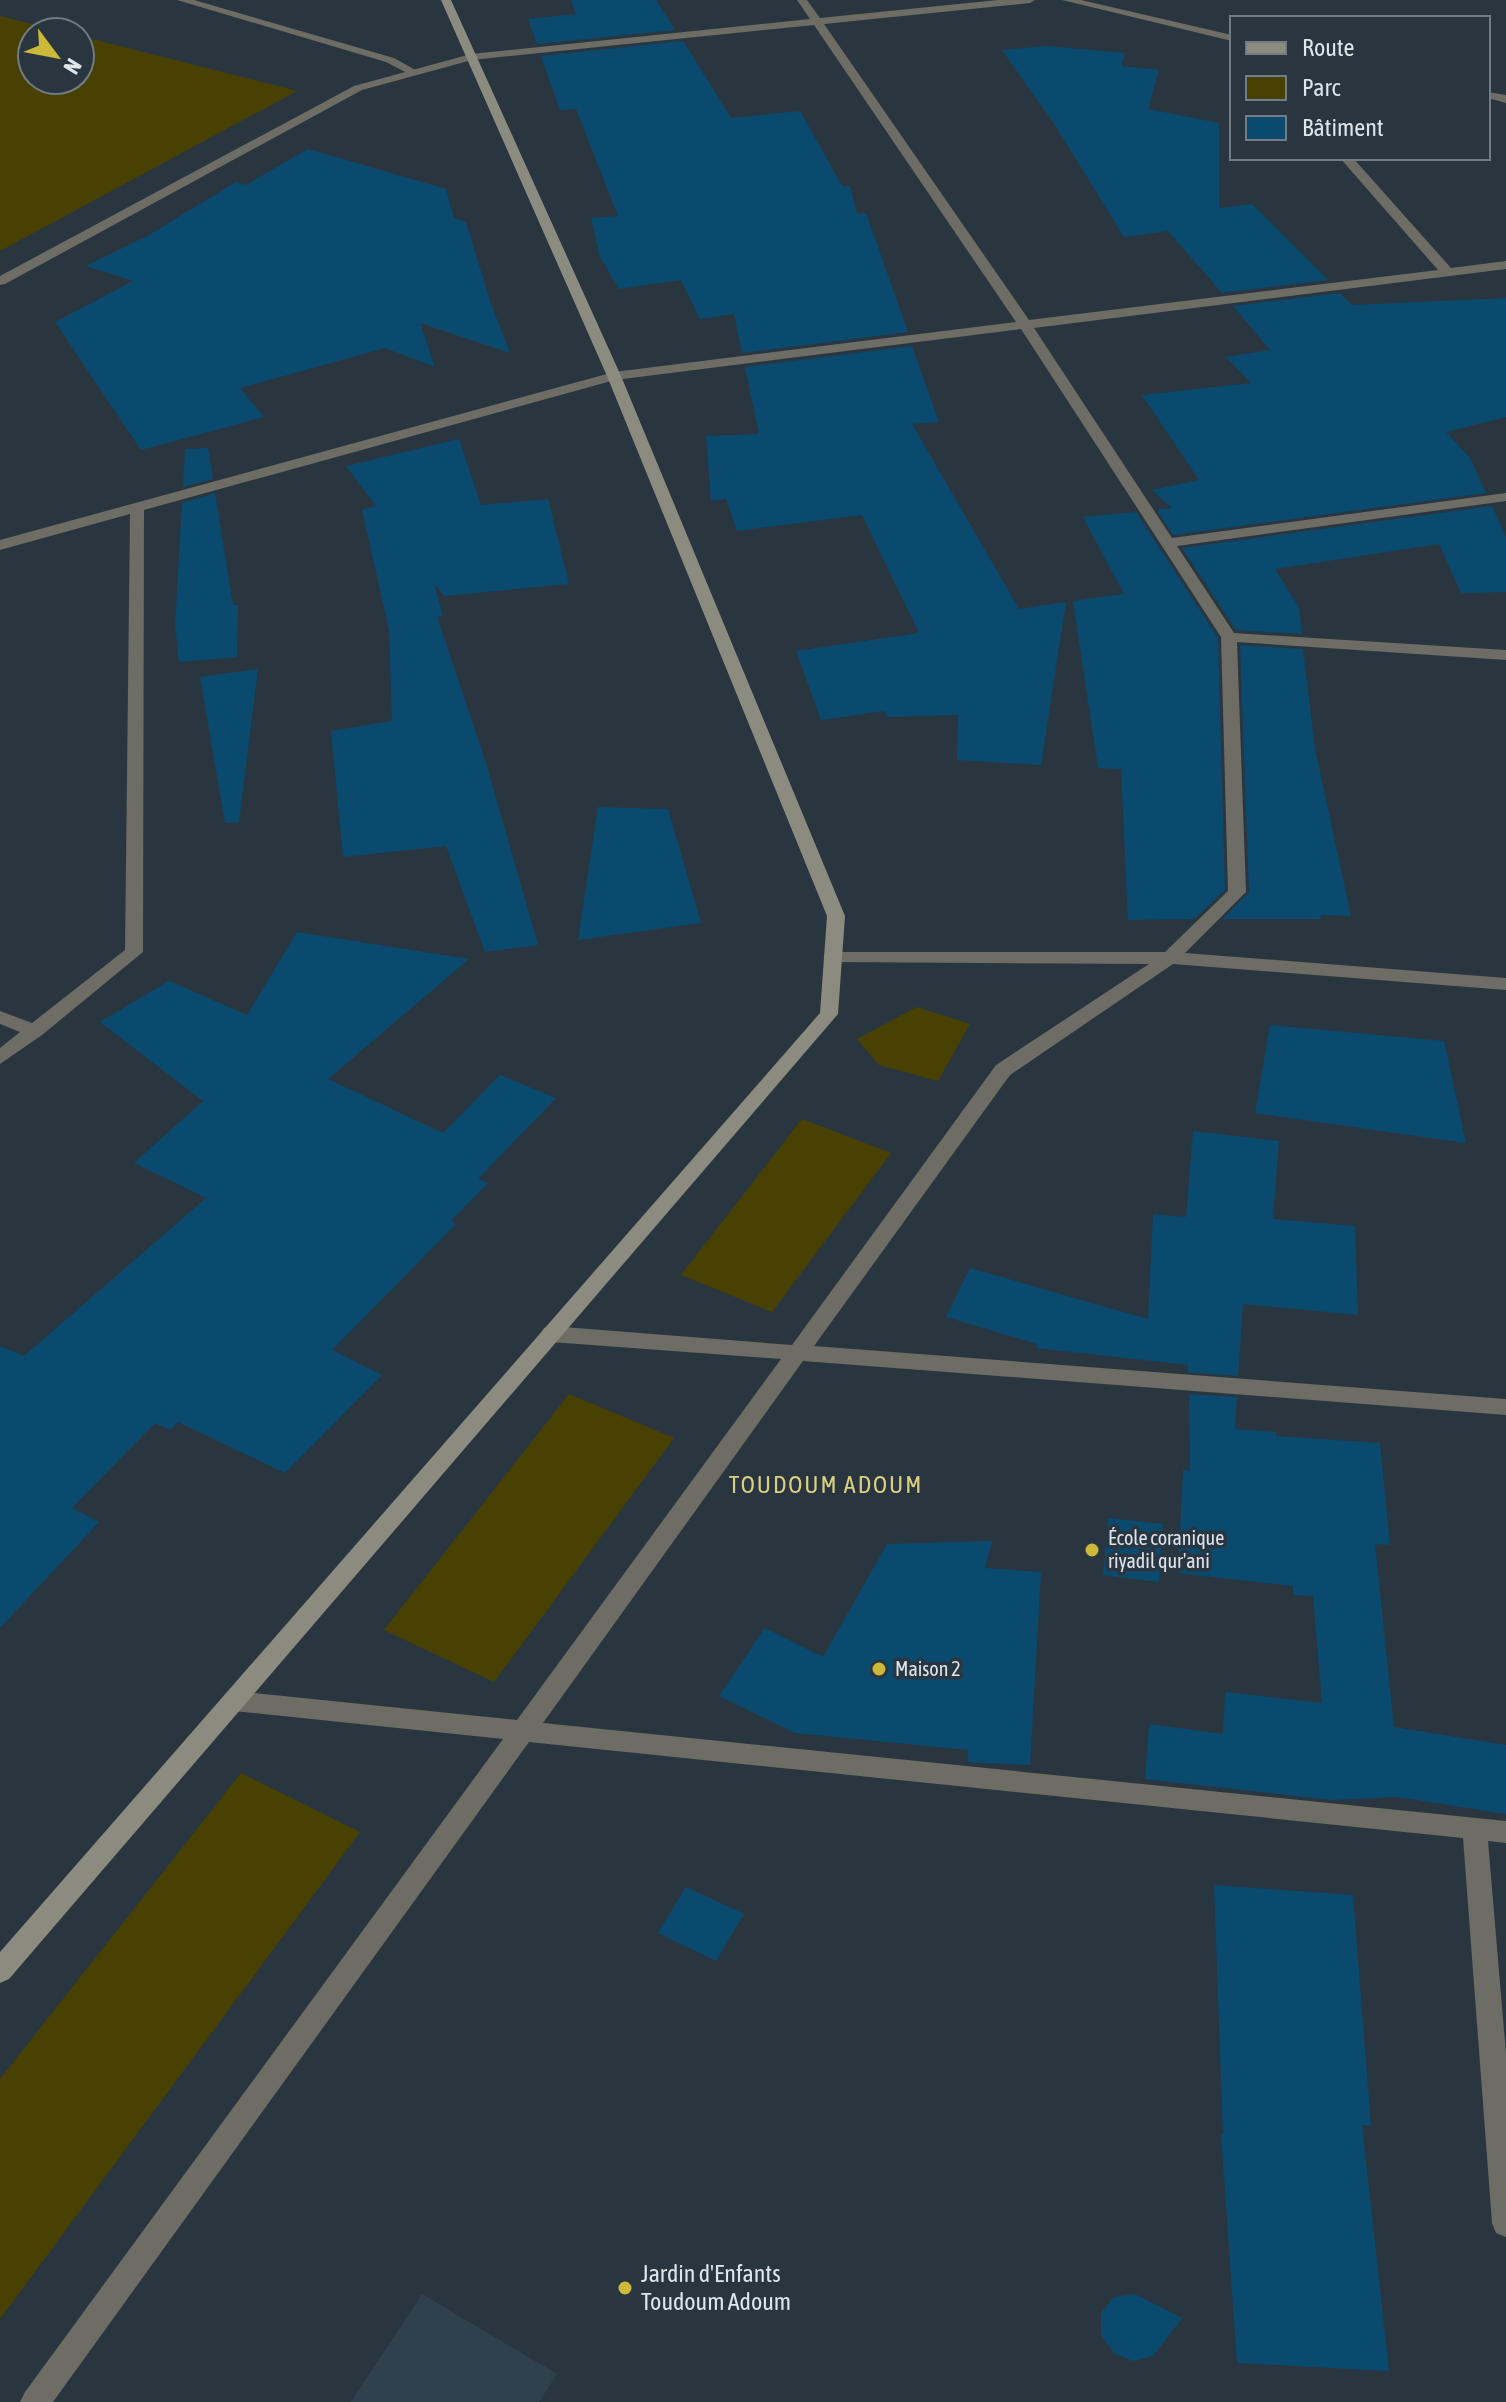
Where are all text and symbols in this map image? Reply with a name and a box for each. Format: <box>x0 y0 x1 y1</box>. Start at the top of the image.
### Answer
north arrow <box>16 16 96 96</box>
legend <box>1230 16 1490 160</box>
text: Route <box>1302 34 1354 61</box>
text: N <box>58 54 87 79</box>
text: Parc <box>1302 74 1341 101</box>
text: Bâtiment <box>1302 114 1384 141</box>
district label: TOUDOUM ADOUM <box>729 1471 923 1498</box>
place label: École coranique riyadil qur'ani <box>1108 1526 1224 1572</box>
marker: École coranique riyadil qur'ani <box>1083 1541 1101 1559</box>
place label: Maison 2 <box>895 1657 961 1680</box>
marker: Maison 2 <box>870 1660 888 1678</box>
place label: Jardin d'Enfants Toudoum Adoum <box>641 2260 791 2315</box>
marker: Jardin d'Enfants Toudoum Adoum <box>616 2279 634 2297</box>

